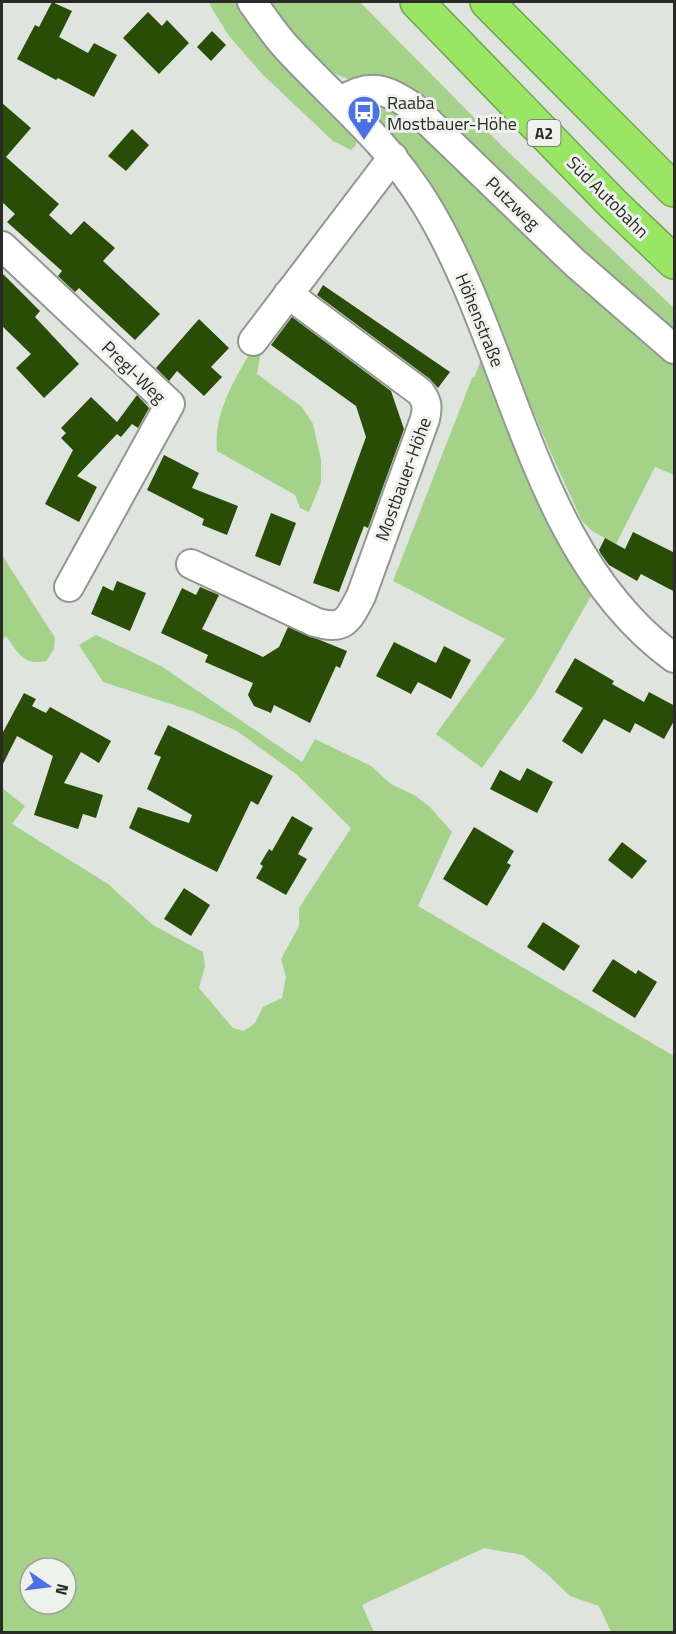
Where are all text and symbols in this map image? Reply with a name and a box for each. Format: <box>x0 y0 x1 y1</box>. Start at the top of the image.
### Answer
place label: Raaba Mostbauer-Höhe <box>387 89 517 137</box>
bus stop icon: Raaba Mostbauer-Höhe <box>346 94 382 141</box>
road number: A2 <box>528 120 560 146</box>
street label: Süd Autobahn <box>561 150 655 244</box>
street label: Putzweg <box>480 170 546 236</box>
street label: Höhenstraße <box>449 269 511 371</box>
street label: Pregl-Weg <box>96 334 172 410</box>
street label: Mostbauer-Höhe <box>368 413 438 545</box>
north arrow <box>18 1556 78 1616</box>
text: N <box>50 1581 76 1598</box>

